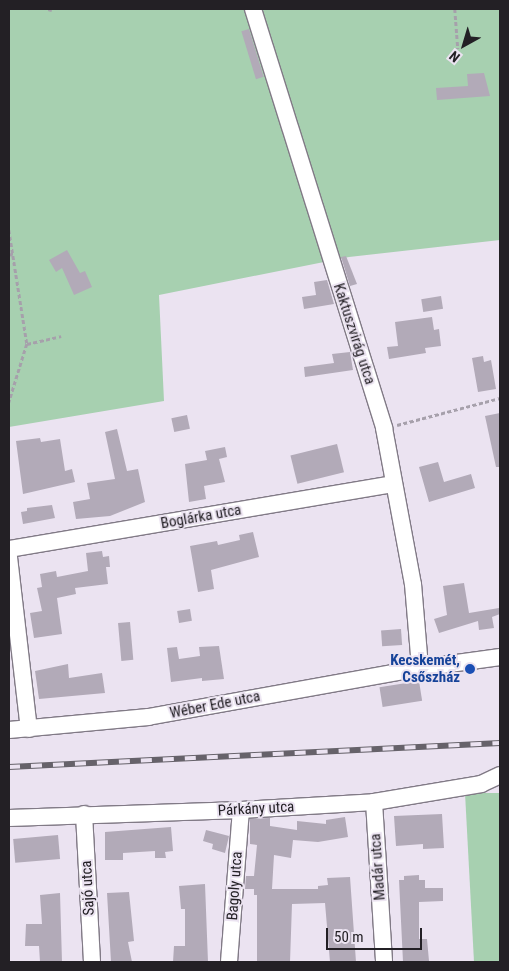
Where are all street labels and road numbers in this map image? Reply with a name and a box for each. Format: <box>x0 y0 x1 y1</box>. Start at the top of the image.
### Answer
street label: Kaktuszvirág utca <box>329 281 379 387</box>
street label: Boglárka utca <box>159 501 243 533</box>
street label: Wéber Ede utca <box>168 687 262 723</box>
street label: Párkány utca <box>217 798 295 820</box>
street label: Madár utca <box>367 833 389 901</box>
street label: Bagoly utca <box>224 851 246 921</box>
street label: Sajó utca <box>78 860 98 916</box>

